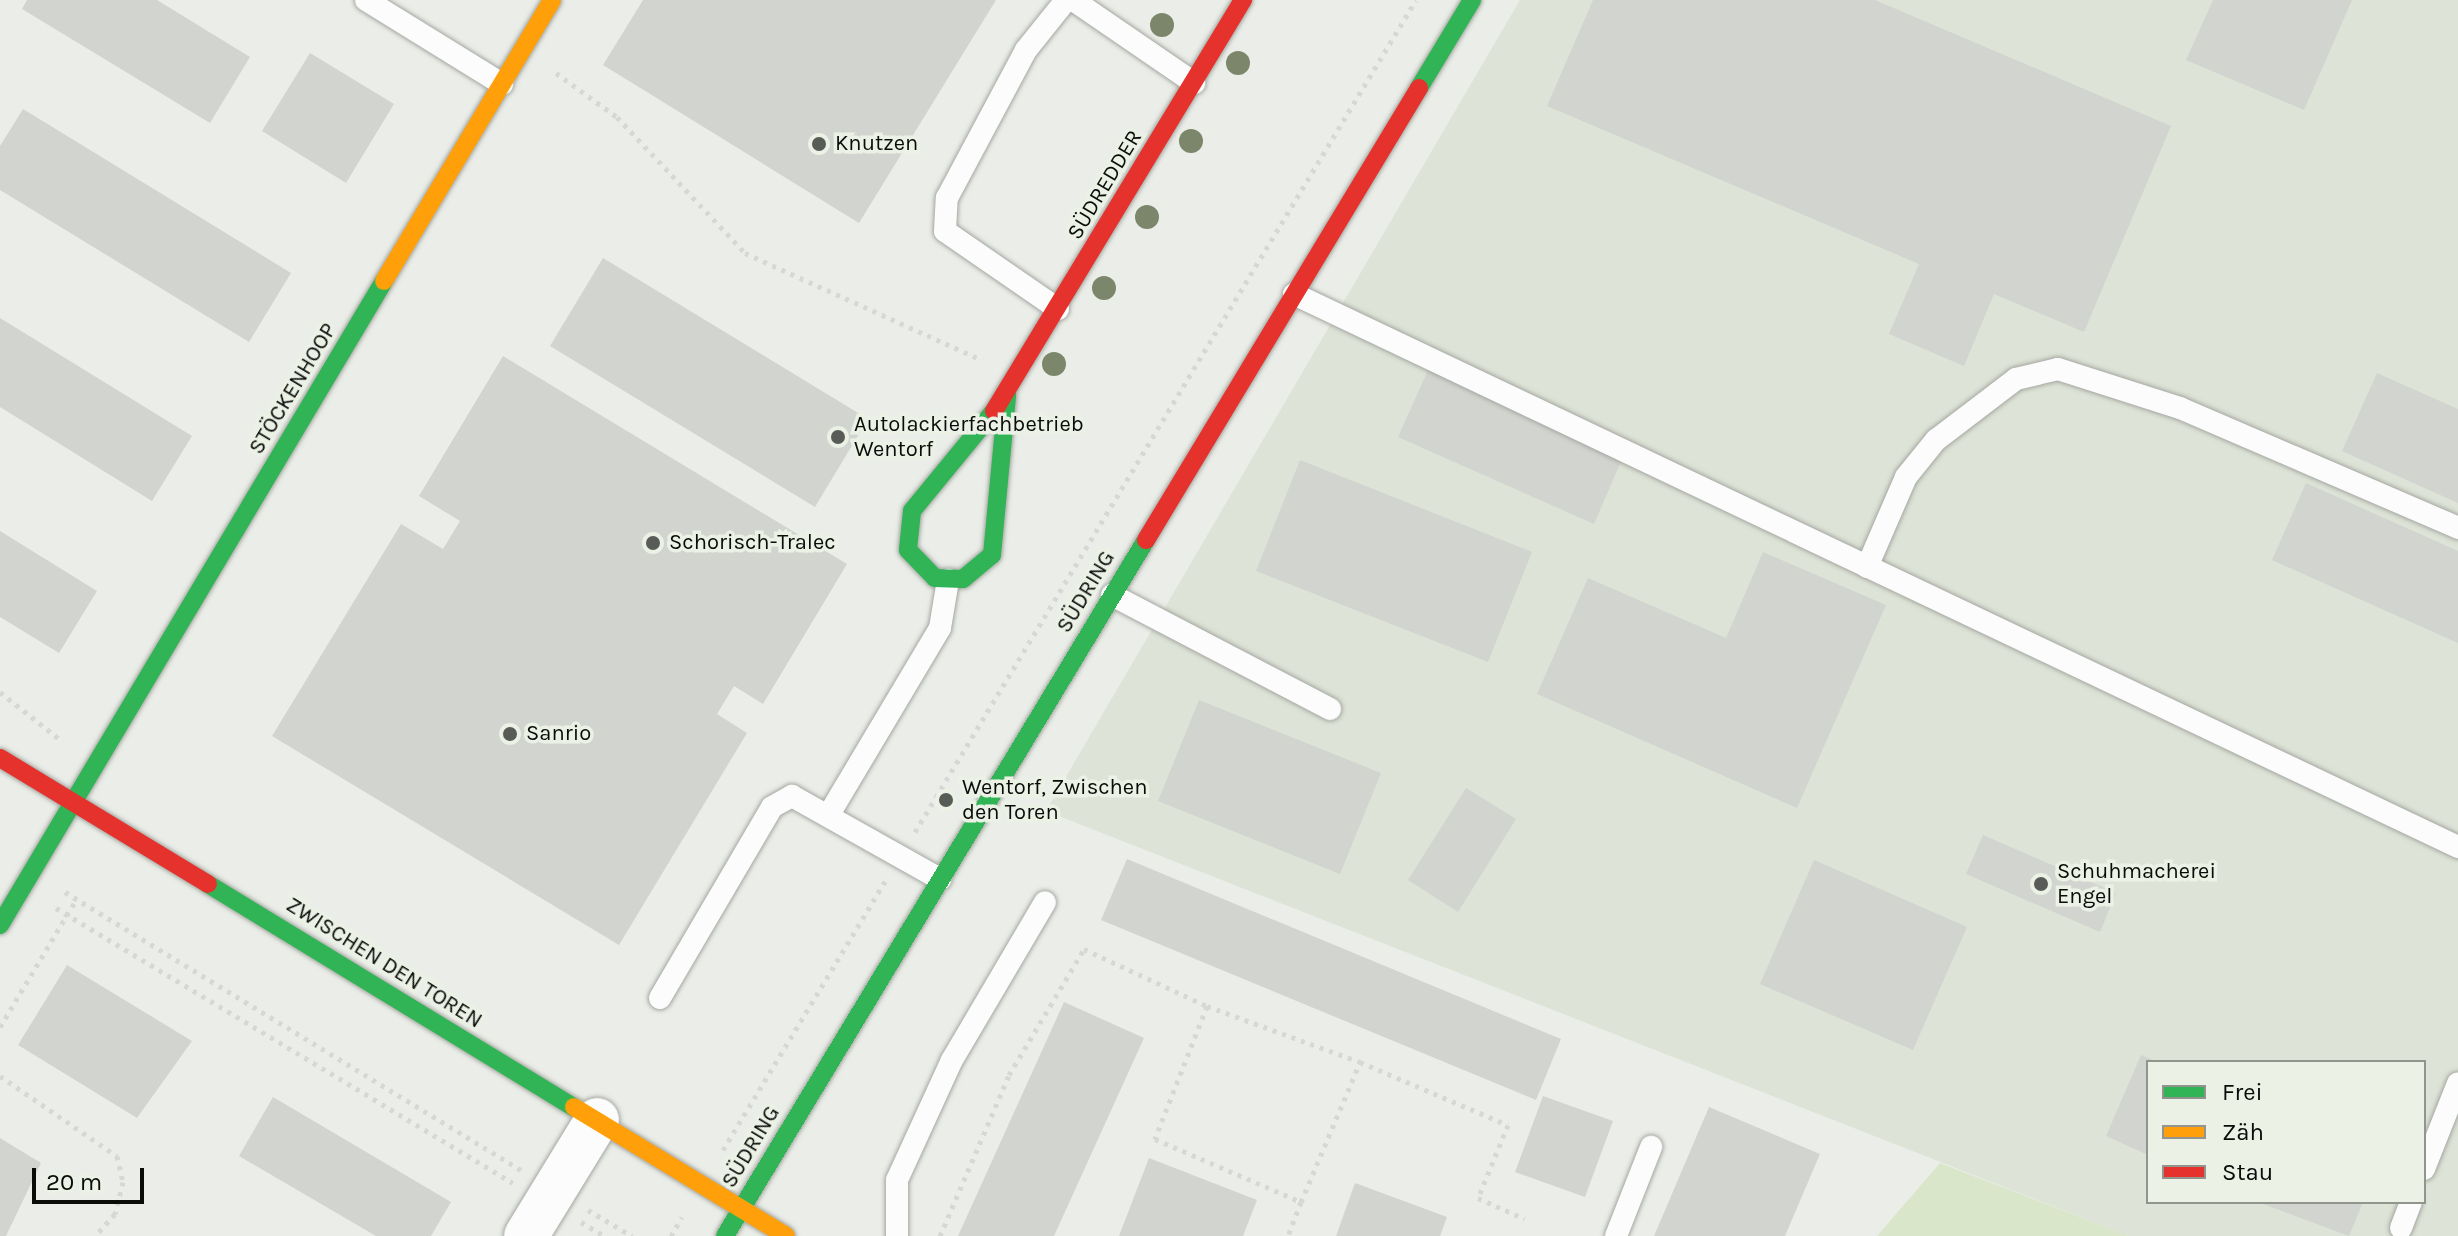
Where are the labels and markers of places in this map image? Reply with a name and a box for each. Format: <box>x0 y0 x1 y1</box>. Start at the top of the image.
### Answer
place label: Knutzen <box>835 131 918 157</box>
marker: Knutzen <box>810 135 828 153</box>
place label: Autolackierfachbetrieb Wentorf <box>854 411 1084 462</box>
marker: Autolackierfachbetrieb Wentorf <box>829 428 847 446</box>
place label: Schorisch-Tralec <box>669 530 836 556</box>
marker: Schorisch-Tralec <box>644 534 662 552</box>
place label: Sanrio <box>526 721 591 747</box>
marker: Sanrio <box>501 725 519 743</box>
place label: Wentorf, Zwischen den Toren <box>962 774 1147 826</box>
marker: Wentorf, Zwischen den Toren <box>937 791 955 809</box>
place label: Schuhmacherei Engel <box>2057 858 2216 910</box>
marker: Schuhmacherei Engel <box>2032 875 2050 893</box>

